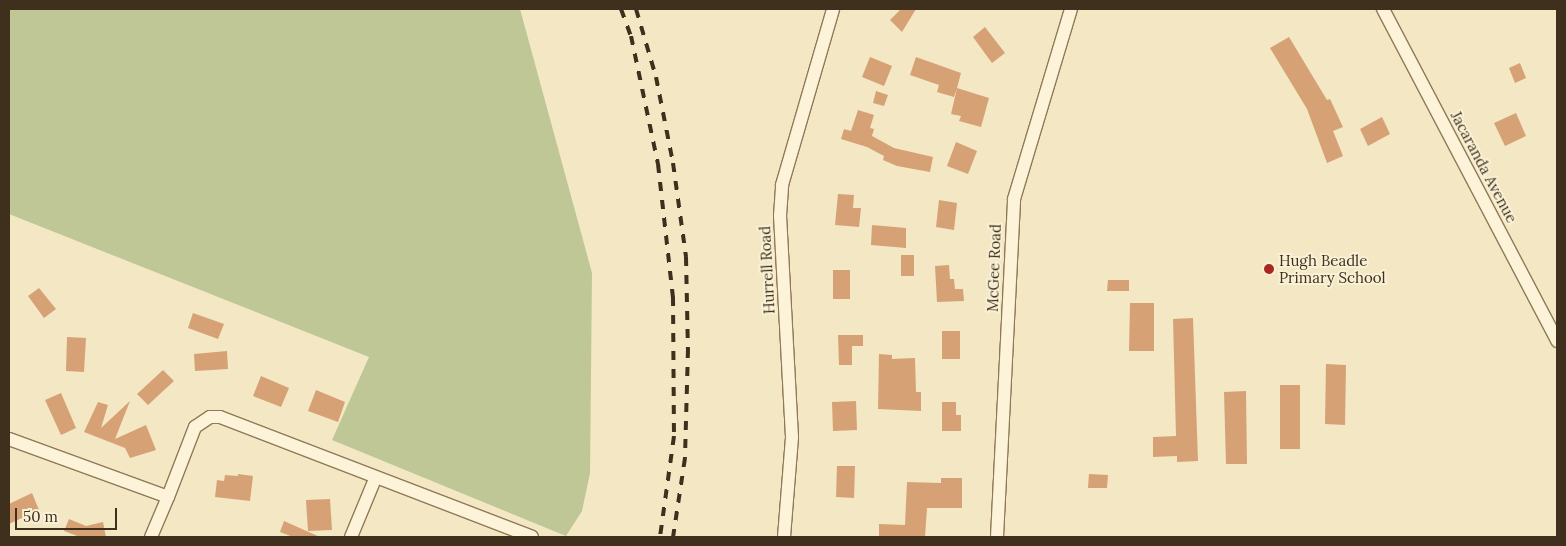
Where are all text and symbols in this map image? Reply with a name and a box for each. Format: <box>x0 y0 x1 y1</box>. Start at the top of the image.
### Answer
street label: Jacaranda Avenue <box>1447 108 1521 226</box>
street label: McGee Road <box>983 224 1005 312</box>
street label: Hurrell Road <box>756 225 778 315</box>
place label: Hugh Beadle Primary School <box>1279 251 1386 286</box>
marker: Hugh Beadle Primary School <box>1263 263 1275 275</box>
scale bar <box>18 498 120 530</box>
text: 50 m <box>23 507 58 526</box>

